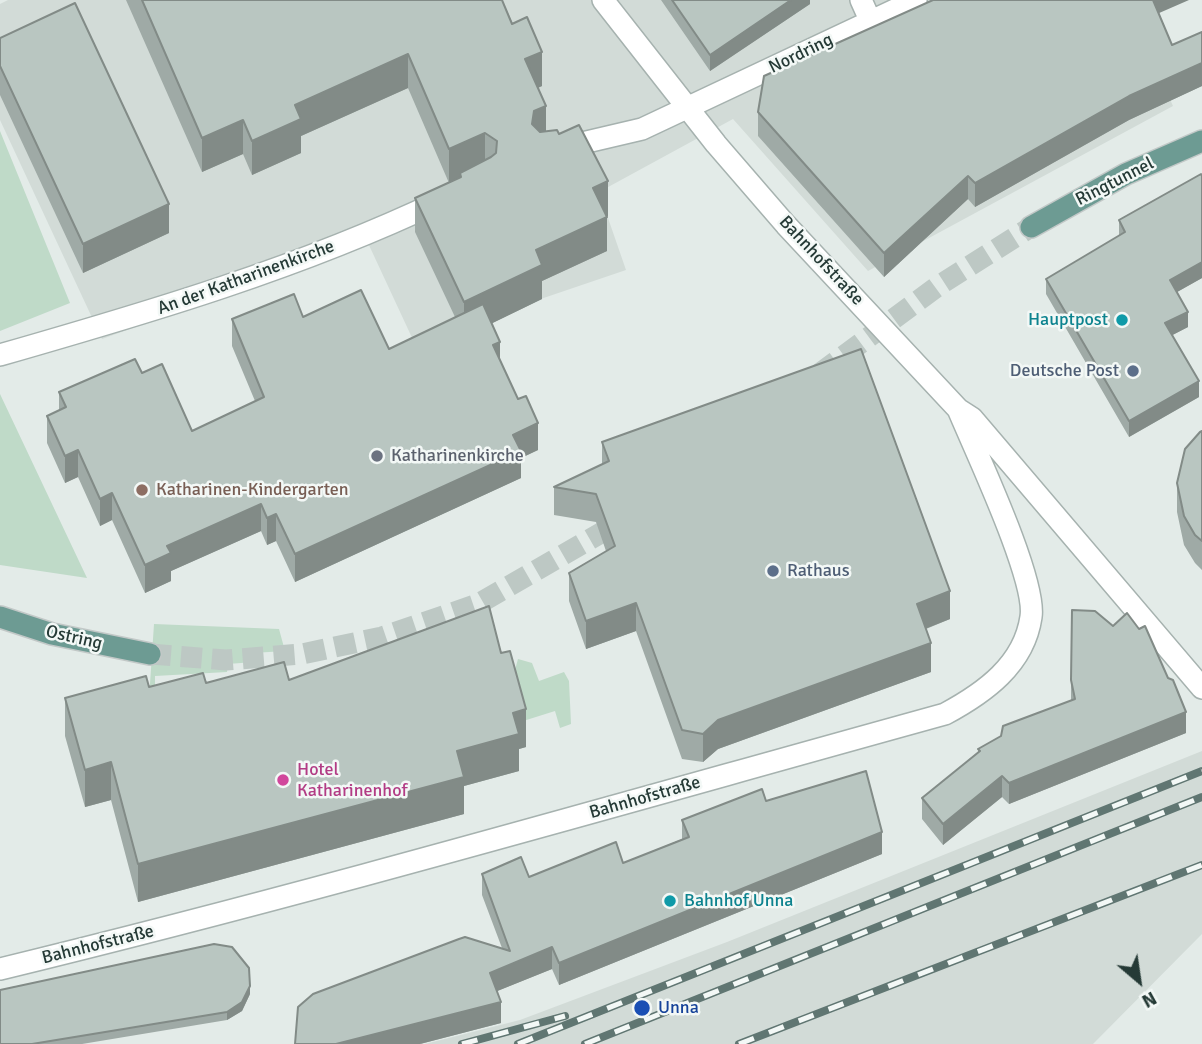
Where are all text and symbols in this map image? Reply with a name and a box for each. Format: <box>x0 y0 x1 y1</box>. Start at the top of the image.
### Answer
street label: Nordring <box>765 29 837 79</box>
street label: Ringtunnel <box>1072 153 1158 211</box>
street label: Bahnhofstraße <box>774 212 868 310</box>
street label: An der Katharinenkirche <box>155 236 337 320</box>
place label: Hauptpost <box>1028 309 1108 331</box>
marker: Hauptpost <box>1114 312 1130 328</box>
place label: Deutsche Post <box>1010 360 1119 382</box>
marker: Deutsche Post <box>1125 363 1141 379</box>
place label: Katharinenkirche <box>391 445 524 467</box>
marker: Katharinenkirche <box>369 448 385 464</box>
place label: Katharinen-Kindergarten <box>156 479 349 501</box>
marker: Katharinen-Kindergarten <box>134 482 150 498</box>
place label: Rathaus <box>787 560 850 582</box>
marker: Rathaus <box>765 563 781 579</box>
street label: Ostring <box>44 621 104 655</box>
place label: Hotel Katharinenhof <box>297 759 407 802</box>
marker: Hotel Katharinenhof <box>275 772 291 788</box>
street label: Bahnhofstraße <box>587 772 703 824</box>
place label: Bahnhof Unna <box>684 890 793 912</box>
marker: Bahnhof Unna <box>662 893 678 909</box>
street label: Bahnhofstraße <box>40 921 156 969</box>
north arrow <box>1104 946 1174 1016</box>
text: N <box>1138 986 1161 1013</box>
place label: Unna <box>658 997 699 1019</box>
marker: Unna <box>632 998 652 1018</box>

